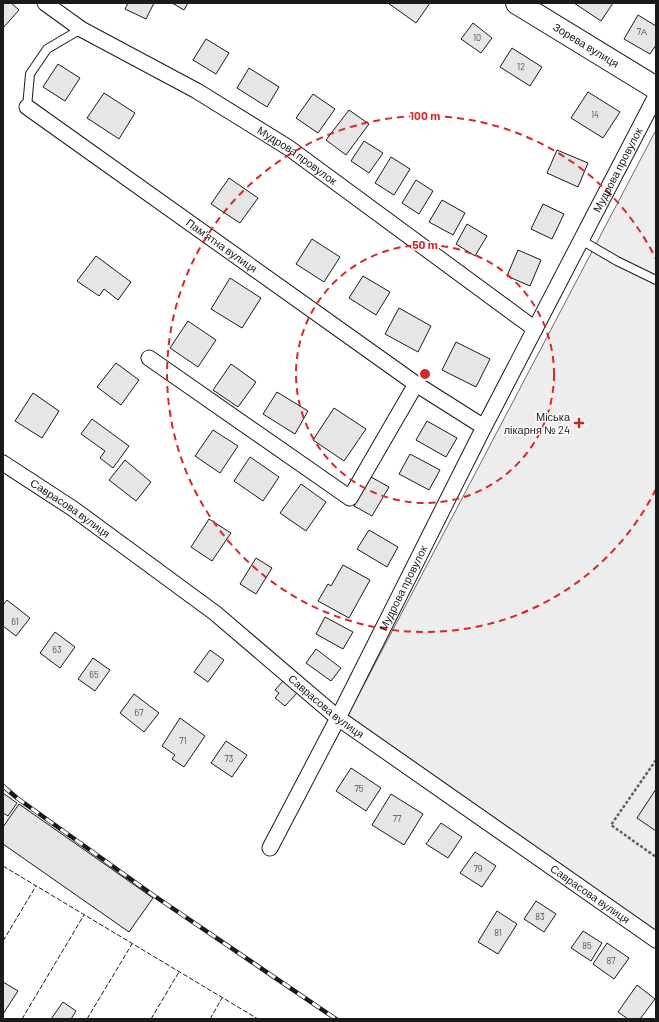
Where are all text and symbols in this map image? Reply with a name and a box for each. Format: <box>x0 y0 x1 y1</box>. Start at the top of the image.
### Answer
street label: Зорева вулиця <box>551 20 622 70</box>
house number: 7А <box>637 26 647 37</box>
house number: 10 <box>473 32 481 43</box>
house number: 12 <box>517 61 525 72</box>
text: 100 m <box>410 108 440 122</box>
house number: 14 <box>591 109 599 120</box>
street label: Мудрова провулок <box>255 123 340 187</box>
street label: Мудрова провулок <box>590 125 645 214</box>
street label: Пам’ятна вулиця <box>184 215 260 275</box>
text: 50 m <box>412 237 438 251</box>
centre of rings <box>418 367 432 381</box>
place label: Міська лікарня № 24 <box>504 410 571 436</box>
marker: Міська лікарня № 24 <box>573 417 585 429</box>
street label: Саврасова вулиця <box>28 476 113 540</box>
street label: Мудрова провулок <box>376 543 430 633</box>
house number: 61 <box>11 616 19 627</box>
house number: 63 <box>52 644 62 655</box>
house number: 65 <box>89 669 99 680</box>
street label: Саврасова вулиця <box>286 671 367 740</box>
house number: 67 <box>135 707 144 718</box>
house number: 71 <box>179 735 187 746</box>
house number: 73 <box>225 753 234 764</box>
house number: 75 <box>355 783 364 794</box>
house number: 77 <box>393 813 402 824</box>
street label: Саврасова вулиця <box>548 861 633 926</box>
house number: 79 <box>474 863 483 874</box>
house number: 83 <box>535 911 545 922</box>
house number: 81 <box>494 927 502 938</box>
house number: 85 <box>582 940 592 951</box>
house number: 87 <box>607 955 616 966</box>

